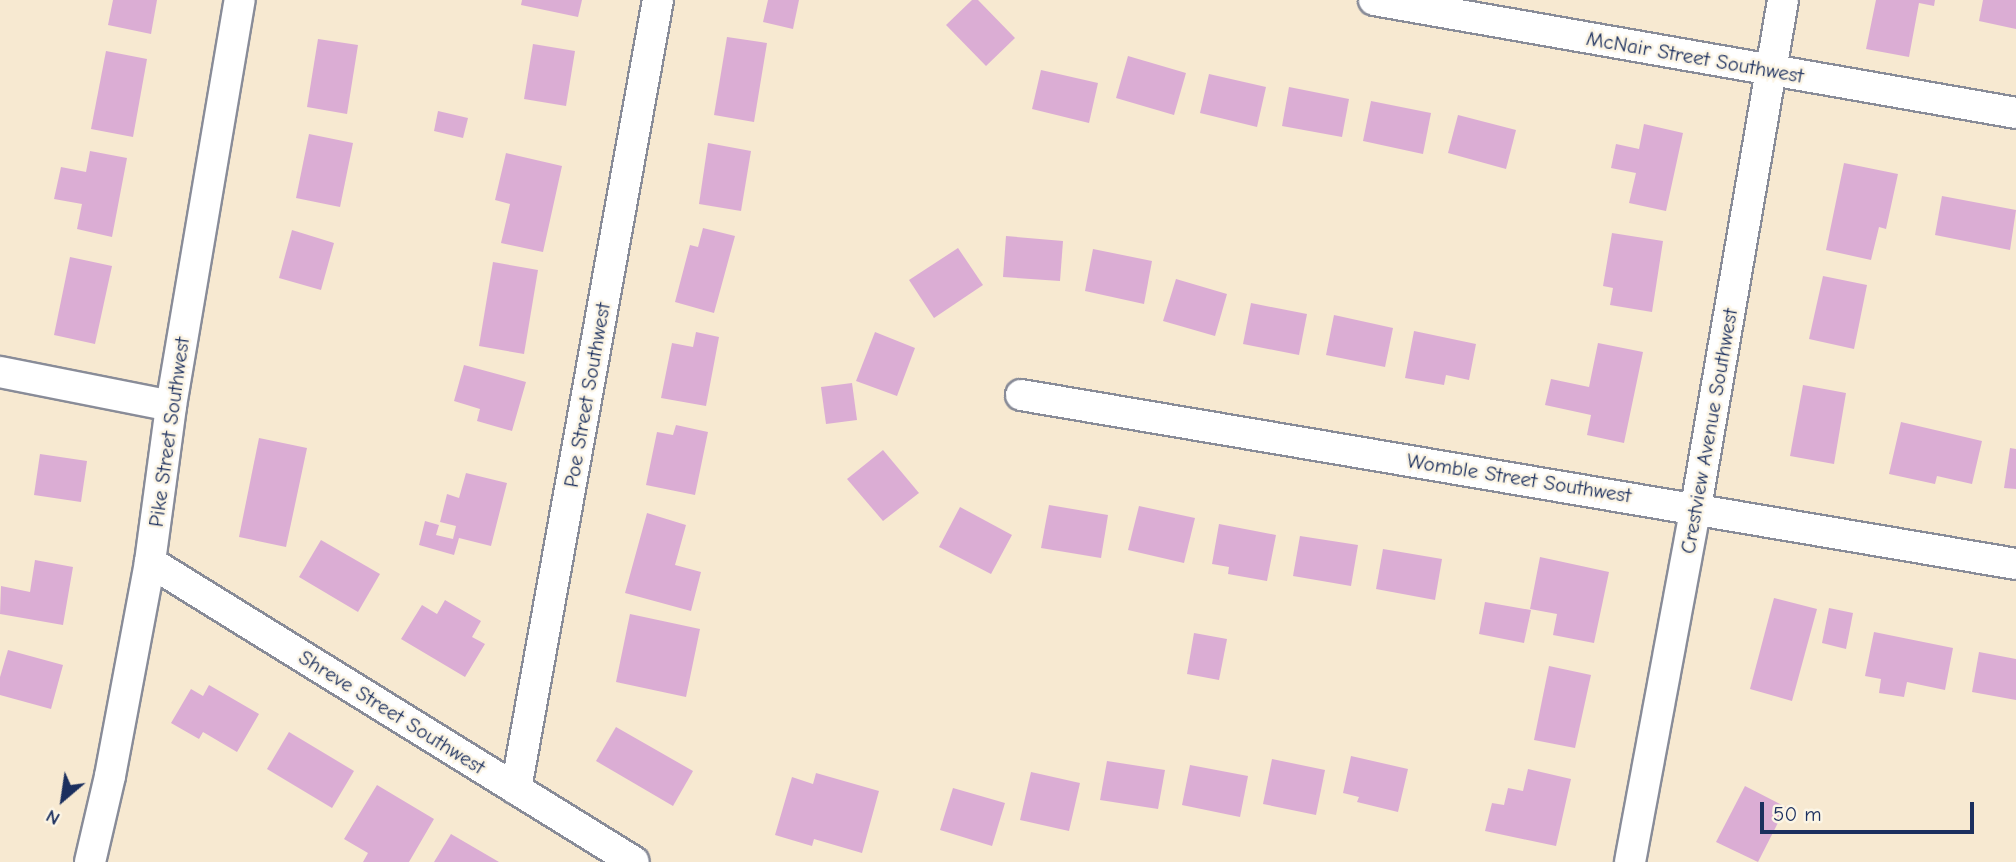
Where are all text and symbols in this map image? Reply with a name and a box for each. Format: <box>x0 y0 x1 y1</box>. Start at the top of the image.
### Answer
street label: McNair Street Southwest <box>1584 25 1806 89</box>
street label: Poe Street Southwest <box>558 301 616 489</box>
street label: Crestview Avenue Southwest <box>1675 306 1743 556</box>
street label: Pike Street Southwest <box>143 335 195 529</box>
street label: Womble Street Southwest <box>1405 448 1633 508</box>
street label: Shreve Street Southwest <box>294 644 490 780</box>
north arrow <box>28 764 98 834</box>
scale bar <box>1764 788 1978 832</box>
text: 50 m <box>1773 802 1822 826</box>
text: N <box>42 805 64 830</box>

